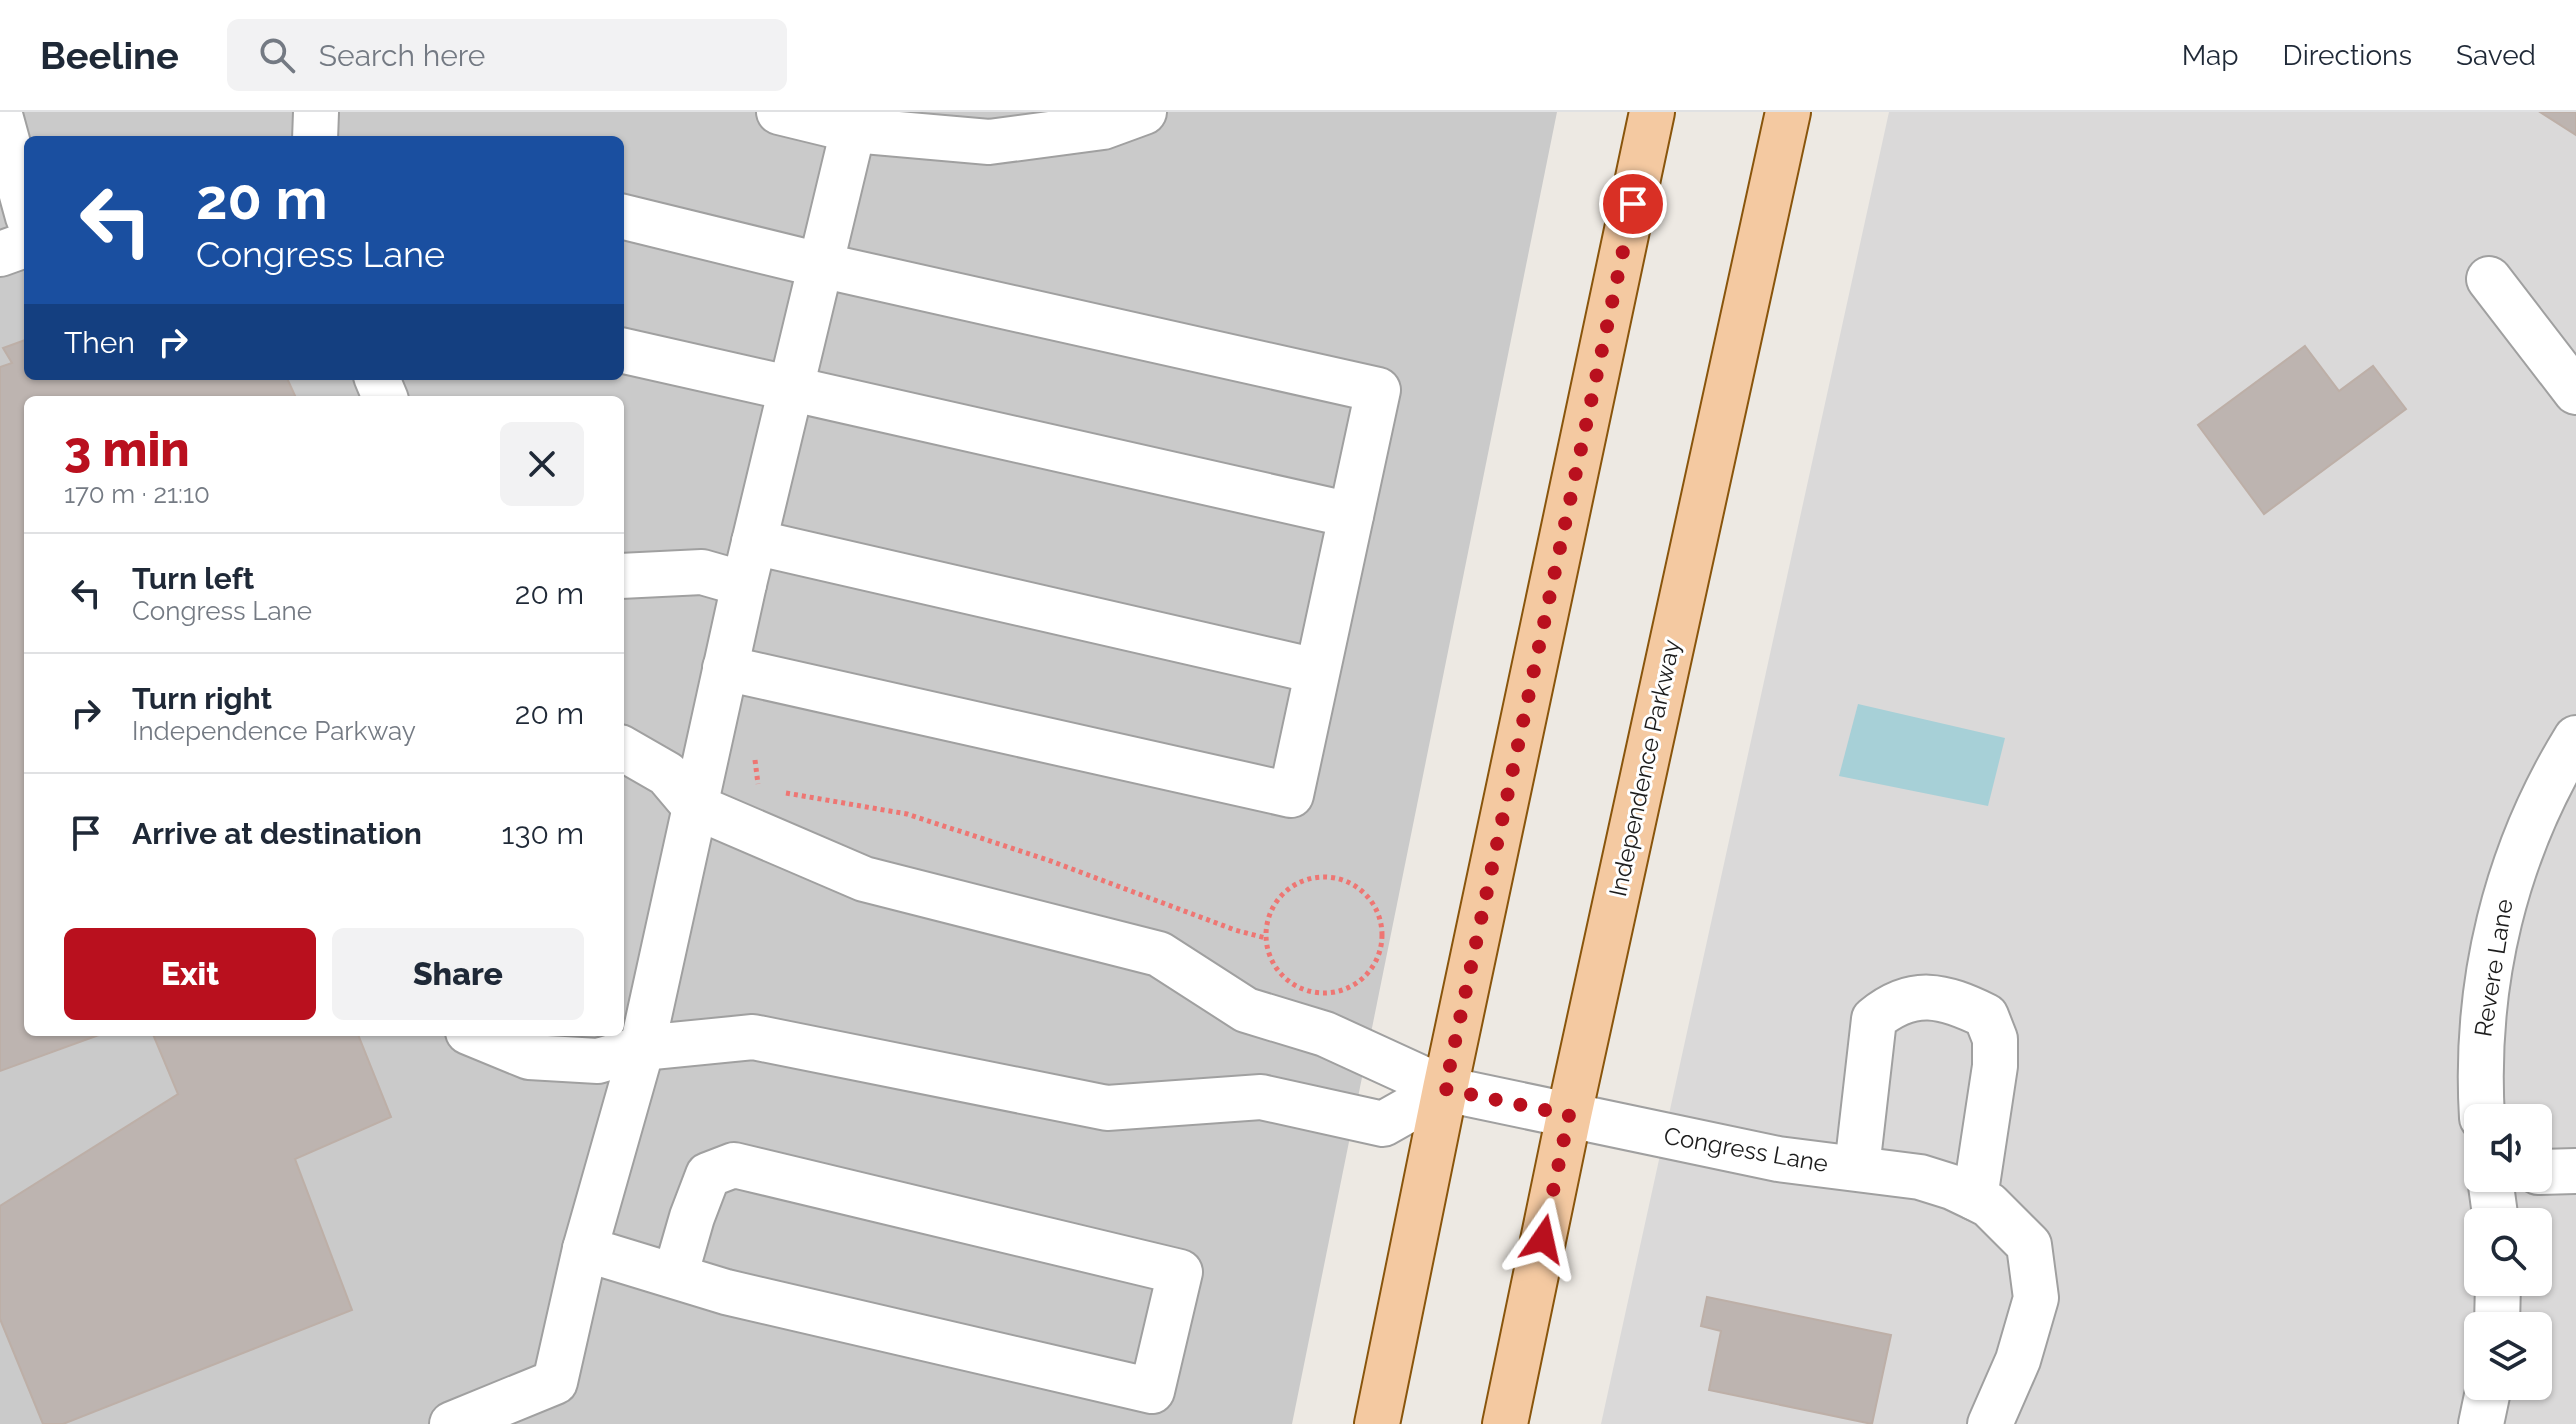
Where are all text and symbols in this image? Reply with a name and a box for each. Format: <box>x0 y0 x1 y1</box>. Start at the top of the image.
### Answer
search box <box>227 19 787 91</box>
text: Beeline <box>40 33 179 78</box>
icon: search <box>255 33 299 77</box>
text: Search here <box>319 38 485 73</box>
text: Map <box>2182 39 2239 72</box>
text: Directions <box>2283 39 2412 72</box>
text: Saved <box>2456 39 2536 72</box>
text: 20 m <box>196 166 328 232</box>
icon: left <box>64 168 168 272</box>
pin <box>1599 170 1667 238</box>
icon: arrive <box>1611 182 1655 226</box>
text: Congress Lane <box>196 233 445 275</box>
icon: right <box>151 320 195 364</box>
text: Then <box>64 325 135 360</box>
text: 3 min <box>64 421 190 477</box>
button: close <box>500 422 584 506</box>
text: 170 m · 21:10 <box>64 479 210 509</box>
text: Turn left <box>132 561 254 596</box>
icon: left <box>64 571 108 615</box>
text: 20 m <box>515 576 584 611</box>
text: Congress Lane <box>132 596 312 626</box>
street label: Independence Parkway <box>1603 637 1686 899</box>
text: Turn right <box>132 681 272 716</box>
icon: right <box>64 691 108 735</box>
text: 20 m <box>515 696 584 731</box>
text: Independence Parkway <box>132 716 416 746</box>
icon: arrive <box>64 811 108 855</box>
text: Arrive at destination <box>132 816 422 851</box>
text: 130 m <box>502 816 584 851</box>
street label: Revere Lane <box>2468 897 2519 1039</box>
button: Exit <box>64 928 316 1020</box>
button: Share <box>332 928 584 1020</box>
map controls <box>2464 1104 2552 1400</box>
button: sound <box>2464 1104 2552 1192</box>
street label: Congress Lane <box>1662 1121 1830 1178</box>
position arrow <box>1501 1197 1585 1281</box>
button: search <box>2464 1208 2552 1296</box>
button: layers <box>2464 1312 2552 1400</box>

